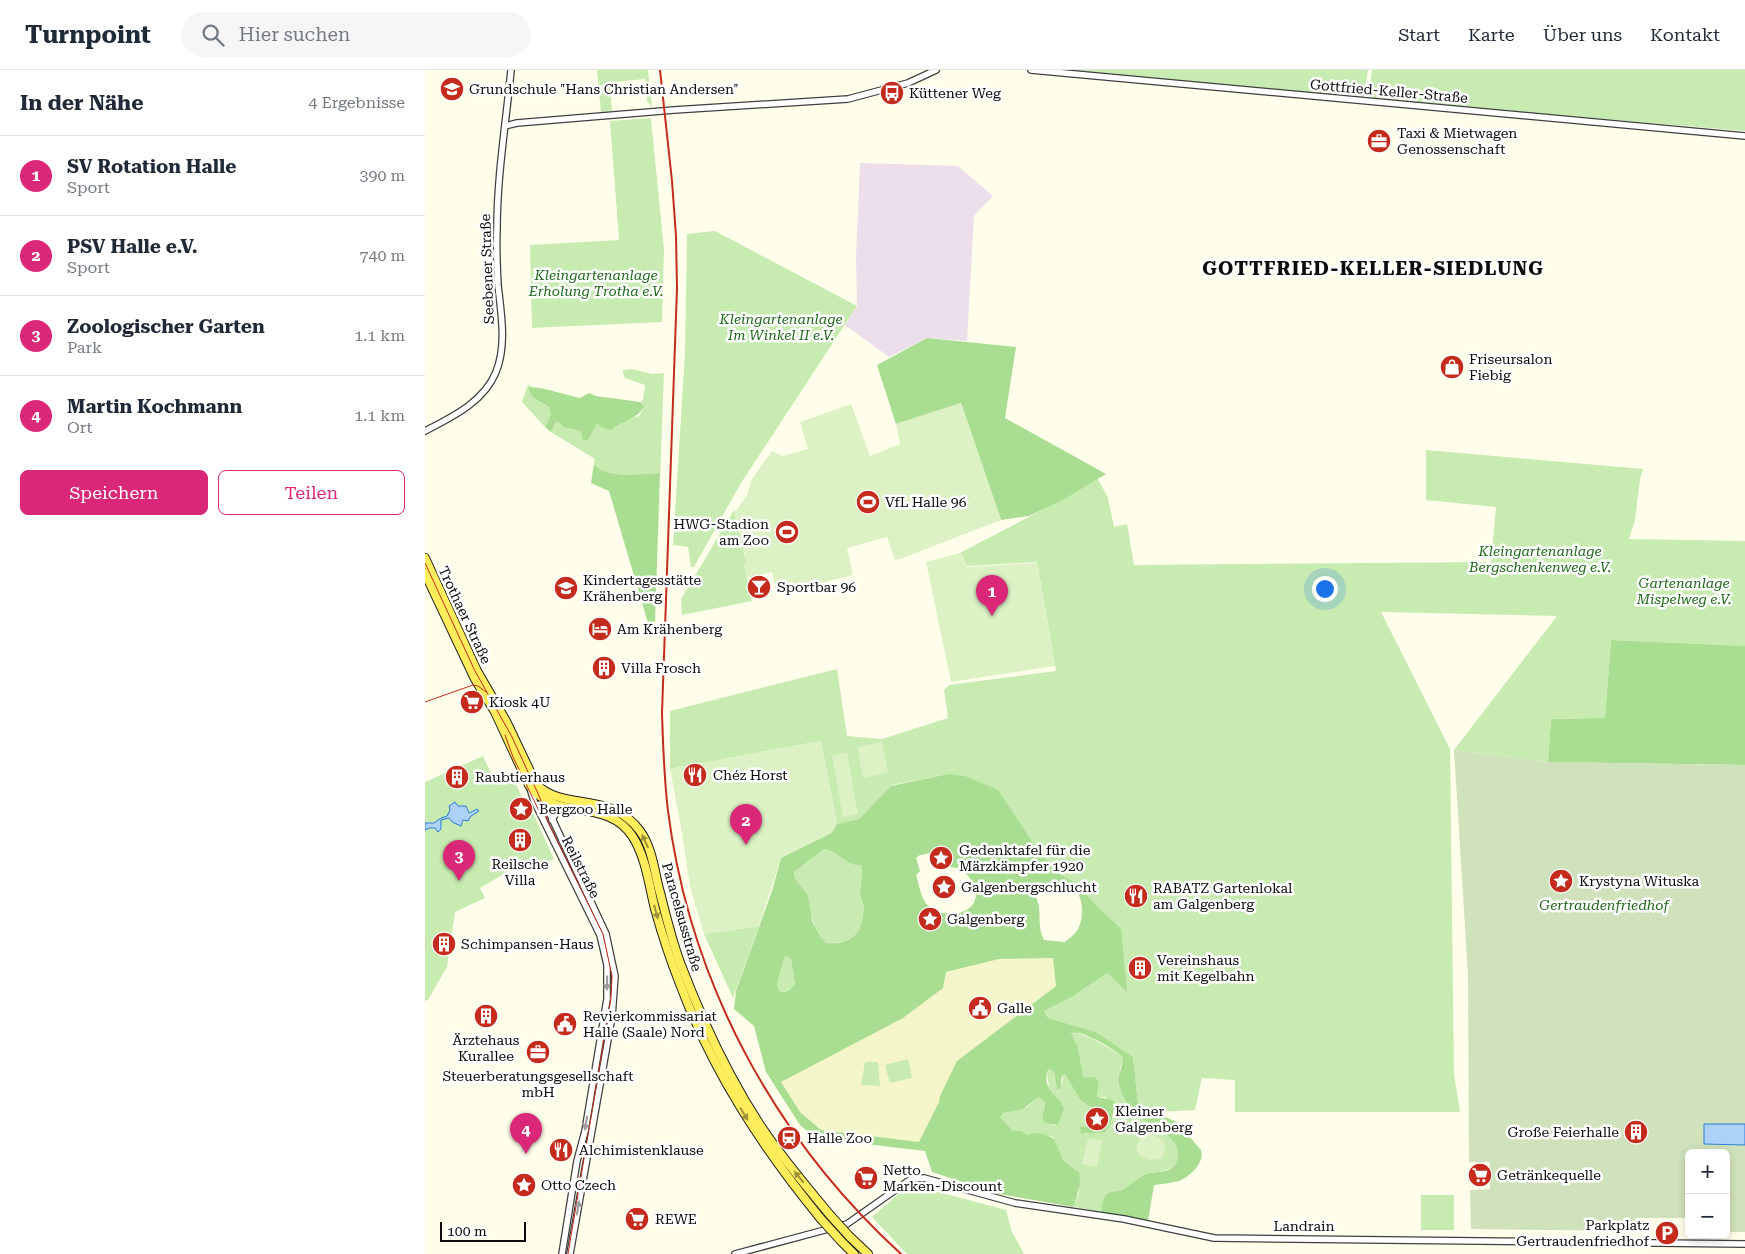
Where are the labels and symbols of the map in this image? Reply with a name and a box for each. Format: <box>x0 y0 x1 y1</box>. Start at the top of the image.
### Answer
school or university icon: Grundschule "Hans Christian Andersen" <box>439 76 465 102</box>
street label: Gottfried-Keller-Straße <box>1309 76 1469 106</box>
bus stop icon: Küttener Weg <box>879 80 905 106</box>
place label: Grundschule "Hans Christian Andersen" <box>469 81 739 97</box>
place label: Küttener Weg <box>909 85 1001 101</box>
place label: Taxi & Mietwagen Genossenschaft <box>1397 125 1517 157</box>
office icon: Taxi & Mietwagen Genossenschaft <box>1366 128 1392 154</box>
street label: Seebener Straße <box>477 213 497 324</box>
district label: GOTTFRIED-KELLER-SIEDLUNG <box>1202 257 1544 280</box>
park label: Kleingartenanlage Erholung Trotha e.V. <box>528 267 663 299</box>
park label: Kleingartenanlage Im Winkel II e.V. <box>718 311 843 343</box>
place label: Friseursalon Fiebig <box>1469 351 1552 383</box>
shop icon: Friseursalon Fiebig <box>1439 354 1465 380</box>
sports icon: VfL Halle 96 <box>855 489 881 515</box>
place label: VfL Halle 96 <box>885 494 967 510</box>
place label: HWG-Stadion am Zoo <box>674 516 769 548</box>
sports icon: HWG-Stadion am Zoo <box>774 519 800 545</box>
park label: Kleingartenanlage Bergschenkenweg e.V. <box>1468 543 1611 575</box>
street label: Trothaer Straße <box>435 564 495 667</box>
place label: Kindertagesstätte Krähenberg <box>583 572 702 604</box>
bar icon: Sportbar 96 <box>746 574 772 600</box>
school or university icon: Kindertagesstätte Krähenberg <box>553 575 579 601</box>
pin: 1 <box>976 575 1008 616</box>
park label: Gartenanlage Mispelweg e.V. <box>1636 575 1731 607</box>
your location <box>1312 576 1338 602</box>
place label: Sportbar 96 <box>777 579 856 595</box>
hotel icon: Am Krähenberg <box>587 616 613 642</box>
place label: Am Krähenberg <box>617 621 722 637</box>
building icon: Villa Frosch <box>591 655 617 681</box>
place label: Villa Frosch <box>621 660 701 676</box>
supermarket icon: Kiosk 4U <box>459 689 485 715</box>
place label: Kiosk 4U <box>489 694 550 710</box>
restaurant icon: Chéz Horst <box>682 762 708 788</box>
building icon: Raubtierhaus <box>444 764 470 790</box>
place label: Chéz Horst <box>713 767 788 783</box>
place label: Raubtierhaus <box>475 769 565 785</box>
place icon: Bergzoo Halle <box>508 796 534 822</box>
place label: Bergzoo Halle <box>539 801 633 817</box>
pin: 2 <box>730 804 762 845</box>
building icon: Reilsche Villa <box>507 827 533 853</box>
street label: Reilstraße <box>559 833 604 901</box>
one-way arrow <box>641 834 649 848</box>
pin: 3 <box>443 840 475 881</box>
place label: Gedenktafel für die Märzkämpfer 1920 <box>959 842 1091 874</box>
place icon: Gedenktafel für die Märzkämpfer 1920 <box>928 845 954 871</box>
place label: Reilsche Villa <box>491 856 549 888</box>
street label: Paracelsusstraße <box>659 861 705 974</box>
place icon: Krystyna Wituska <box>1548 868 1574 894</box>
place label: Krystyna Wituska <box>1579 873 1699 889</box>
place icon: Galgenbergschlucht <box>931 874 957 900</box>
place label: Galgenbergschlucht <box>961 879 1097 895</box>
place label: RABATZ Gartenlokal am Galgenberg <box>1153 880 1293 912</box>
restaurant icon: RABATZ Gartenlokal am Galgenberg <box>1123 883 1149 909</box>
park label: Gertraudenfriedhof <box>1539 897 1670 913</box>
one-way arrow <box>653 905 661 920</box>
place icon: Galgenberg <box>917 906 943 932</box>
place label: Galgenberg <box>947 911 1024 927</box>
building icon: Schimpansen-Haus <box>431 931 457 957</box>
place label: Schimpansen-Haus <box>461 936 594 952</box>
place label: Vereinshaus mit Kegelbahn <box>1157 952 1255 984</box>
building icon: Vereinshaus mit Kegelbahn <box>1127 955 1153 981</box>
one-way arrow <box>603 975 611 991</box>
public building icon: Galle <box>967 995 993 1021</box>
place label: Galle <box>997 1000 1032 1016</box>
building icon: Ärztehaus Kurallee <box>473 1003 499 1029</box>
place label: Revierkommissariat Halle (Saale) Nord <box>583 1008 717 1040</box>
public building icon: Revierkommissariat Halle (Saale) Nord <box>552 1011 578 1037</box>
place label: Ärztehaus Kurallee <box>453 1032 520 1064</box>
office icon: Steuerberatungsgesellschaft mbH <box>525 1039 551 1065</box>
place label: Steuerberatungsgesellschaft mbH <box>443 1068 633 1100</box>
place label: Kleiner Galgenberg <box>1115 1103 1192 1135</box>
place icon: Kleiner Galgenberg <box>1084 1106 1110 1132</box>
one-way arrow <box>740 1107 749 1120</box>
pin: 4 <box>510 1113 542 1154</box>
one-way arrow <box>582 1115 590 1131</box>
building icon: Große Feierhalle <box>1623 1119 1649 1145</box>
place label: Große Feierhalle <box>1508 1124 1619 1140</box>
station icon: Halle Zoo <box>776 1125 802 1151</box>
place label: Halle Zoo <box>807 1130 872 1146</box>
restaurant icon: Alchimistenklause <box>548 1137 574 1163</box>
place label: Alchimistenklause <box>579 1142 704 1158</box>
place label: Netto Marken-Discount <box>883 1162 1002 1194</box>
supermarket icon: Getränkequelle <box>1467 1162 1493 1188</box>
supermarket icon: Netto Marken-Discount <box>853 1165 879 1191</box>
place label: Getränkequelle <box>1497 1167 1601 1183</box>
place icon: Otto Czech <box>511 1172 537 1198</box>
one-way arrow <box>793 1172 805 1184</box>
place label: Otto Czech <box>541 1177 616 1193</box>
one-way arrow <box>575 1200 583 1216</box>
supermarket icon: REWE <box>624 1206 650 1232</box>
place label: REWE <box>655 1211 697 1227</box>
place label: Parkplatz Gertraudenfriedhof <box>1516 1217 1650 1249</box>
street label: Landrain <box>1273 1218 1335 1234</box>
scale bar <box>440 1219 526 1242</box>
parking icon: Parkplatz Gertraudenfriedhof <box>1654 1220 1680 1246</box>

